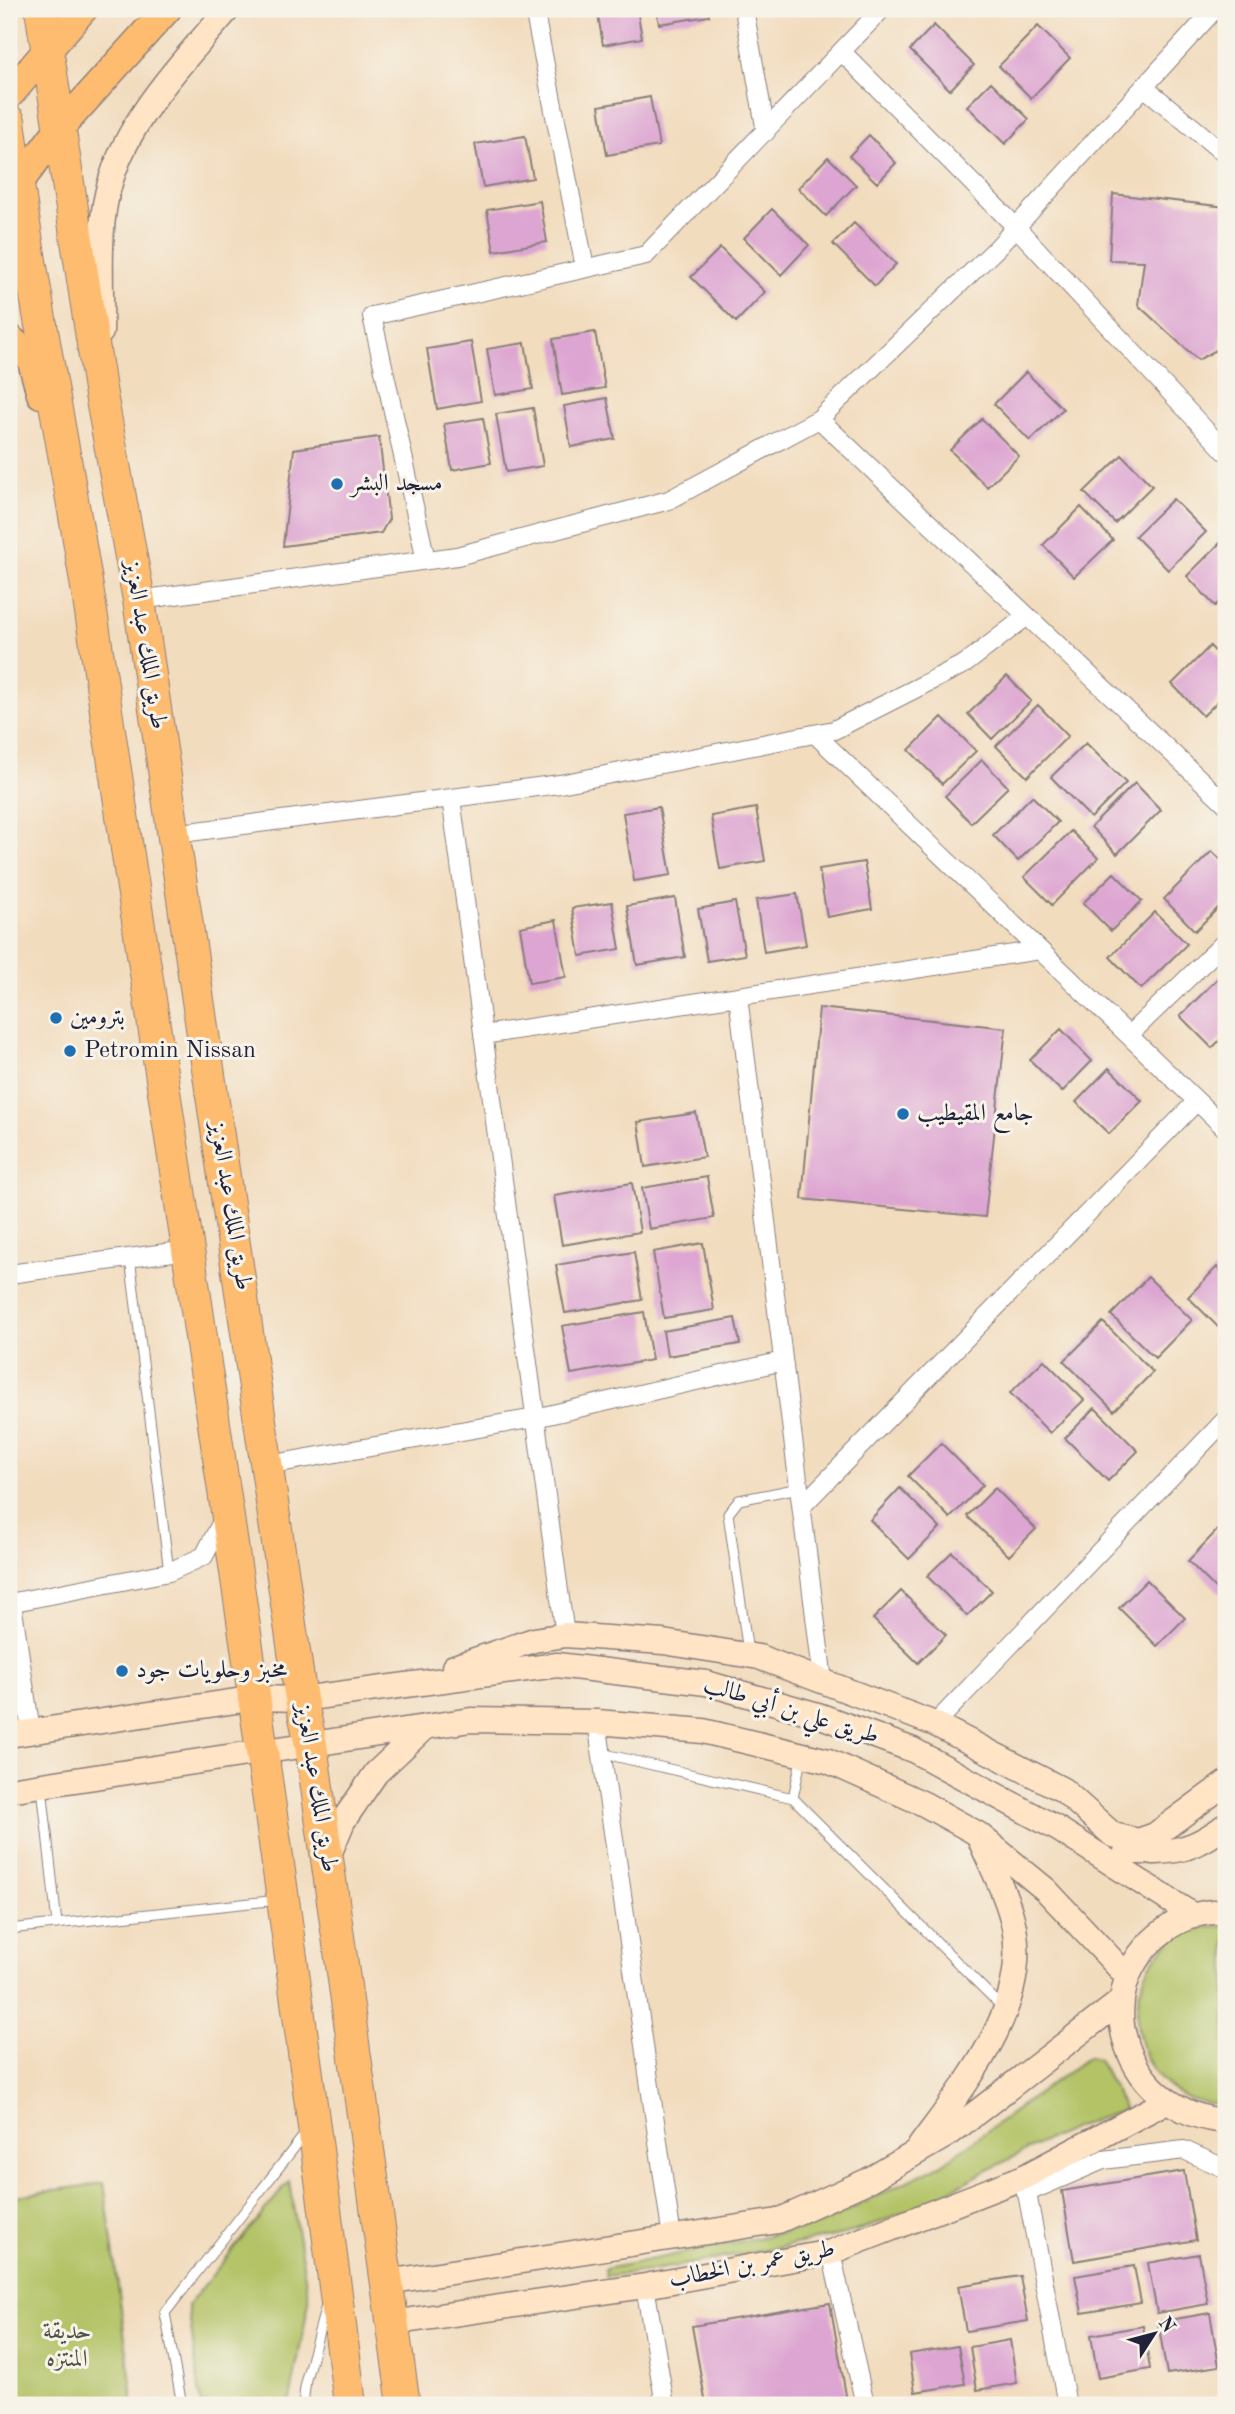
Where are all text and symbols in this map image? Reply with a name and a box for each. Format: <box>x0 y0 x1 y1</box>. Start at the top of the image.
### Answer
place label: مسجد البشر <box>348 472 442 498</box>
marker: مسجد البشر <box>329 476 345 492</box>
street label: طريق الملك عبد العزيز <box>118 556 170 731</box>
place label: بترومين <box>70 1006 125 1030</box>
marker: بترومين <box>48 1010 64 1026</box>
place label: Petromin Nissan <box>84 1039 256 1063</box>
marker: Petromin Nissan <box>62 1043 78 1059</box>
place label: جامع المقيطيب <box>917 1102 1034 1134</box>
marker: جامع المقيطيب <box>895 1106 911 1122</box>
street label: طريق الملك عبد العزيز <box>203 1117 255 1292</box>
place label: مخبز وحلويات جود <box>136 1659 288 1684</box>
marker: مخبز وحلويات جود <box>114 1663 130 1679</box>
street label: طريق علي بن أبي طالب <box>698 1666 883 1758</box>
street label: طريق الملك عبد العزيز <box>289 1699 341 1874</box>
street label: طريق عمر بن الخطاب <box>667 2237 837 2294</box>
north arrow <box>1120 2298 1190 2368</box>
text: N <box>1154 2314 1178 2337</box>
park label: حديقة المنتزه <box>43 2320 91 2372</box>

